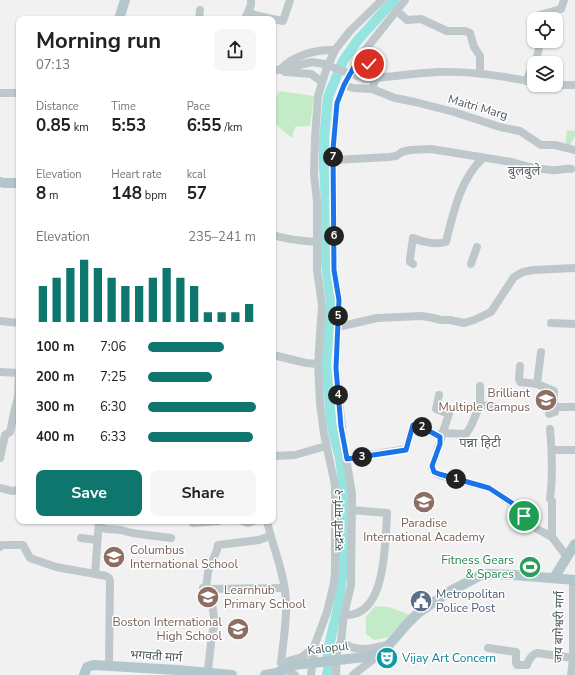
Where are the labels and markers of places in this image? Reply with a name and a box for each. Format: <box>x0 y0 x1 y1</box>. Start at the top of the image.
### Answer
pin <box>352 47 386 81</box>
pin: 7 <box>323 147 343 167</box>
pin: 6 <box>324 226 344 246</box>
pin: 5 <box>328 306 348 326</box>
pin: 4 <box>328 385 348 405</box>
place label: Brilliant Multiple Campus <box>439 385 531 415</box>
school or university icon: Brilliant Multiple Campus <box>533 387 559 413</box>
pin: 2 <box>412 417 432 437</box>
pin: 3 <box>352 447 372 467</box>
pin: 1 <box>446 469 466 489</box>
school or university icon: Paradise International Academy <box>411 489 437 515</box>
pin <box>507 499 541 533</box>
place label: Paradise International Academy <box>363 515 486 545</box>
place label: Columbus International School <box>130 542 238 572</box>
school or university icon: Columbus International School <box>101 544 127 570</box>
place label: Fitness Gears & Spares <box>441 552 514 582</box>
sports icon: Fitness Gears & Spares <box>517 554 543 580</box>
place label: Learnhub Primary School <box>224 582 306 612</box>
school or university icon: Learnhub Primary School <box>195 584 221 610</box>
place label: Metropolitan Police Post <box>436 586 505 616</box>
public building icon: Metropolitan Police Post <box>408 588 434 614</box>
place label: Boston International High School <box>113 614 222 644</box>
school or university icon: Boston International High School <box>225 616 251 642</box>
theatre icon: Vijay Art Concern <box>374 645 400 671</box>
place label: Vijay Art Concern <box>401 650 496 666</box>

